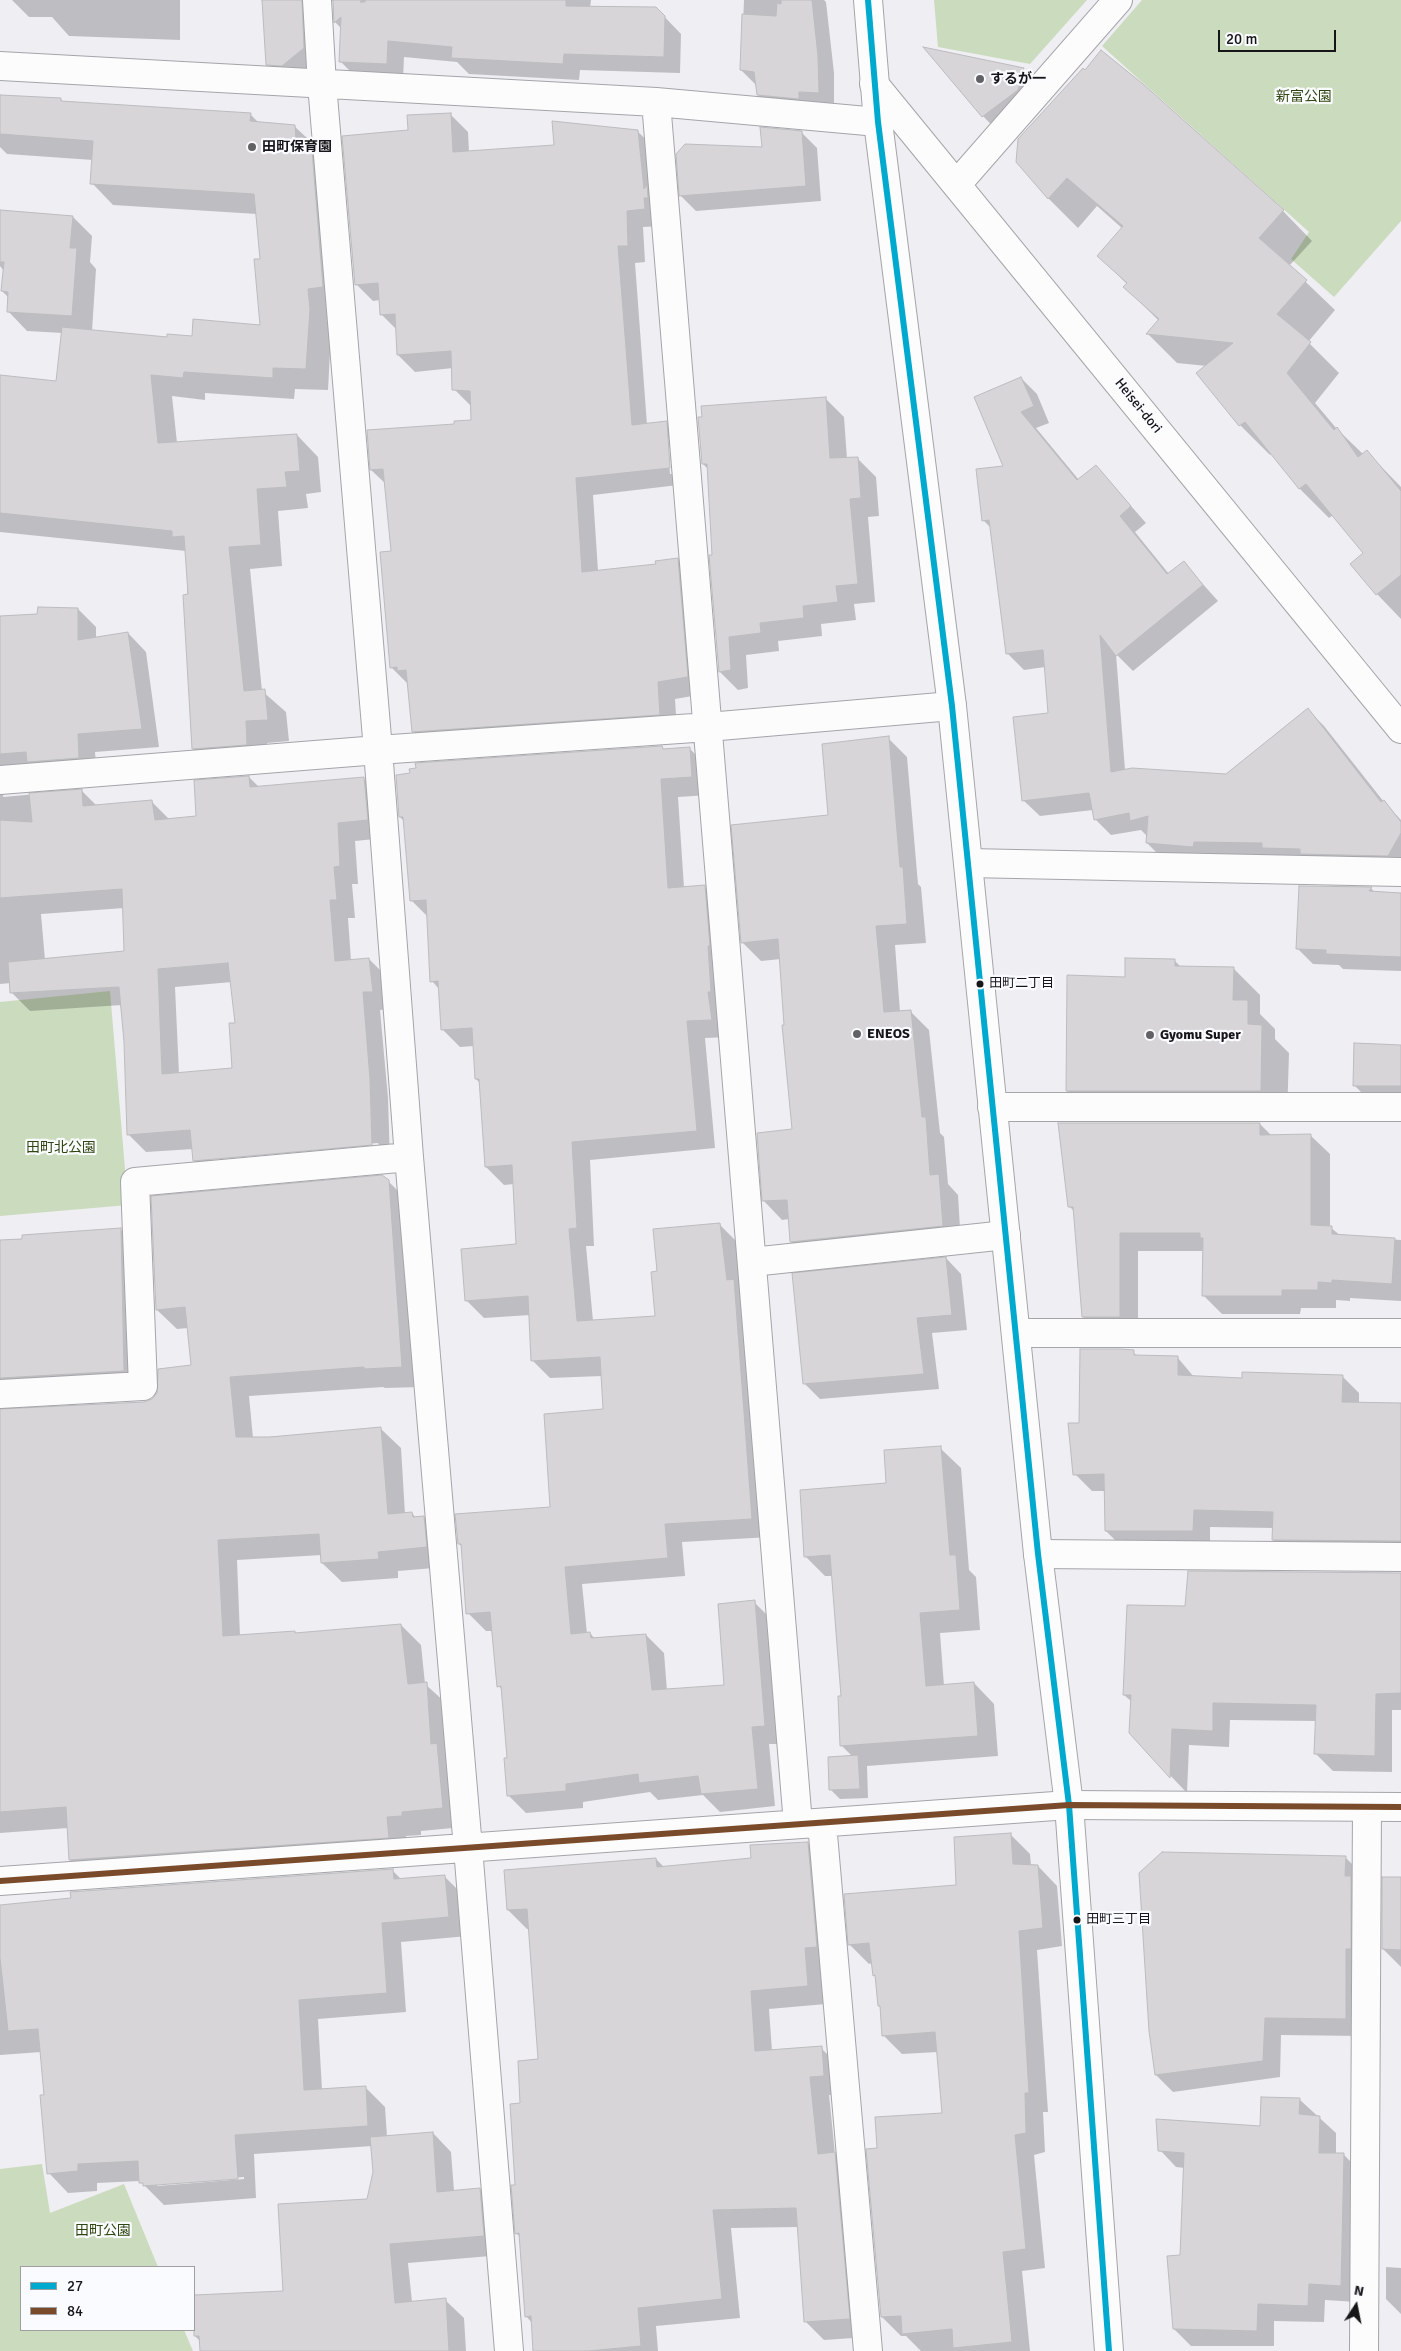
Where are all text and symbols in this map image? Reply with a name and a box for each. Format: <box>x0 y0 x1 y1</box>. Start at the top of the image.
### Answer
scale bar <box>1221 20 1338 52</box>
text: 20 m <box>1226 30 1257 48</box>
place label: するが一 <box>990 71 1046 87</box>
marker: するが一 <box>974 73 986 85</box>
park label: 新富公園 <box>1276 89 1332 105</box>
place label: 田町保育園 <box>262 139 332 155</box>
marker: 田町保育園 <box>246 141 258 153</box>
street label: Heisei-dori <box>1111 375 1165 437</box>
place label: 田町二丁目 <box>989 976 1054 992</box>
marker: 田町二丁目 <box>975 979 985 989</box>
place label: ENEOS <box>867 1026 910 1042</box>
place label: Gyomu Super <box>1160 1027 1241 1043</box>
marker: ENEOS <box>851 1028 863 1040</box>
marker: Gyomu Super <box>1144 1029 1156 1041</box>
park label: 田町北公園 <box>26 1140 96 1156</box>
place label: 田町三丁目 <box>1086 1912 1151 1928</box>
marker: 田町三丁目 <box>1072 1915 1082 1925</box>
park label: 田町公園 <box>75 2223 131 2239</box>
legend <box>20 2266 195 2331</box>
text: 27 <box>67 2277 83 2295</box>
north arrow <box>1331 2281 1381 2331</box>
text: N <box>1353 2282 1365 2300</box>
text: 84 <box>67 2302 83 2320</box>

